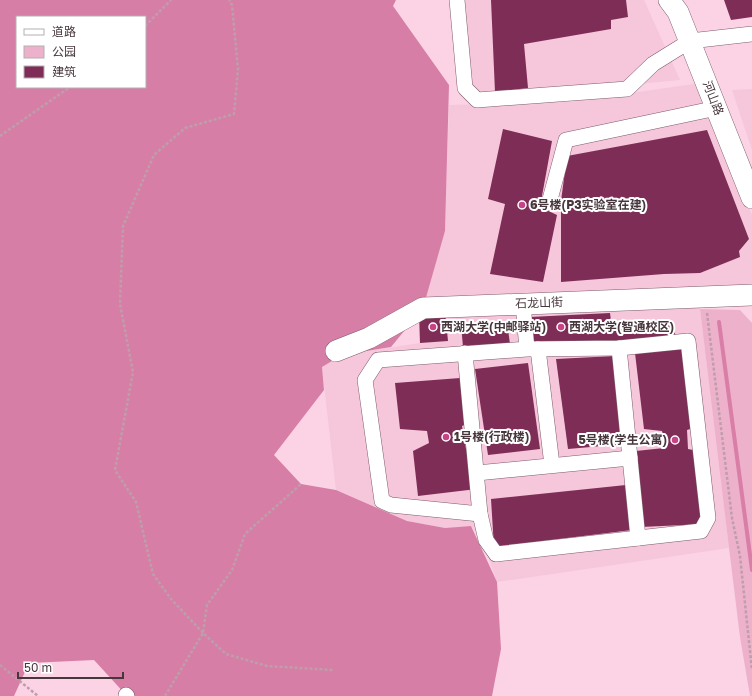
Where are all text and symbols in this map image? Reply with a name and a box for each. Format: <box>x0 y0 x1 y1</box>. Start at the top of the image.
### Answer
legend <box>16 16 146 88</box>
text: 道路 <box>52 24 76 39</box>
text: 公园 <box>52 44 76 59</box>
text: 建筑 <box>52 64 76 79</box>
street label: 河山路 <box>700 78 727 117</box>
place label: 6号楼(P3实验室在建) <box>530 197 646 212</box>
marker: 6号楼(P3实验室在建) <box>517 200 527 210</box>
street label: 石龙山街 <box>515 294 563 311</box>
place label: 西湖大学(中邮驿站) <box>441 319 546 334</box>
place label: 西湖大学(智通校区) <box>569 319 674 334</box>
marker: 西湖大学(中邮驿站) <box>428 322 438 332</box>
marker: 西湖大学(智通校区) <box>556 322 566 332</box>
place label: 1号楼(行政楼) <box>454 429 529 444</box>
marker: 1号楼(行政楼) <box>441 432 451 442</box>
place label: 5号楼(学生公寓) <box>579 432 667 447</box>
marker: 5号楼(学生公寓) <box>670 435 680 445</box>
scale bar <box>18 654 123 680</box>
text: 50 m <box>24 660 52 675</box>

